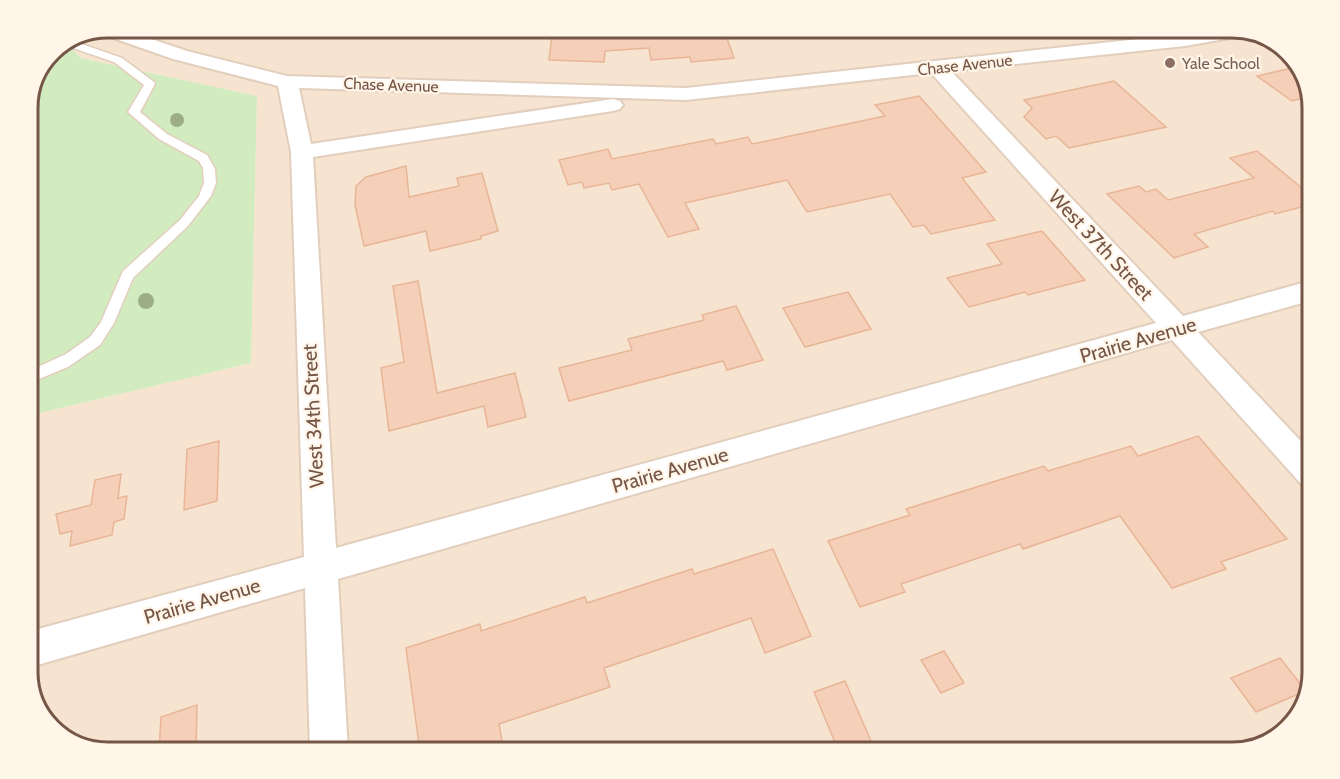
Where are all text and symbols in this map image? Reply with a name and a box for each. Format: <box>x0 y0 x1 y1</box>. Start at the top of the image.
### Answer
street label: Chase Avenue <box>917 51 1013 79</box>
place label: Yale School <box>1181 54 1260 73</box>
marker: Yale School <box>1163 56 1177 70</box>
street label: Chase Avenue <box>343 74 439 96</box>
street label: West 37th Street <box>1044 185 1158 305</box>
street label: Prairie Avenue <box>1077 312 1199 368</box>
street label: West 34th Street <box>297 343 329 488</box>
street label: Prairie Avenue <box>609 442 731 498</box>
street label: Prairie Avenue <box>141 573 263 629</box>

